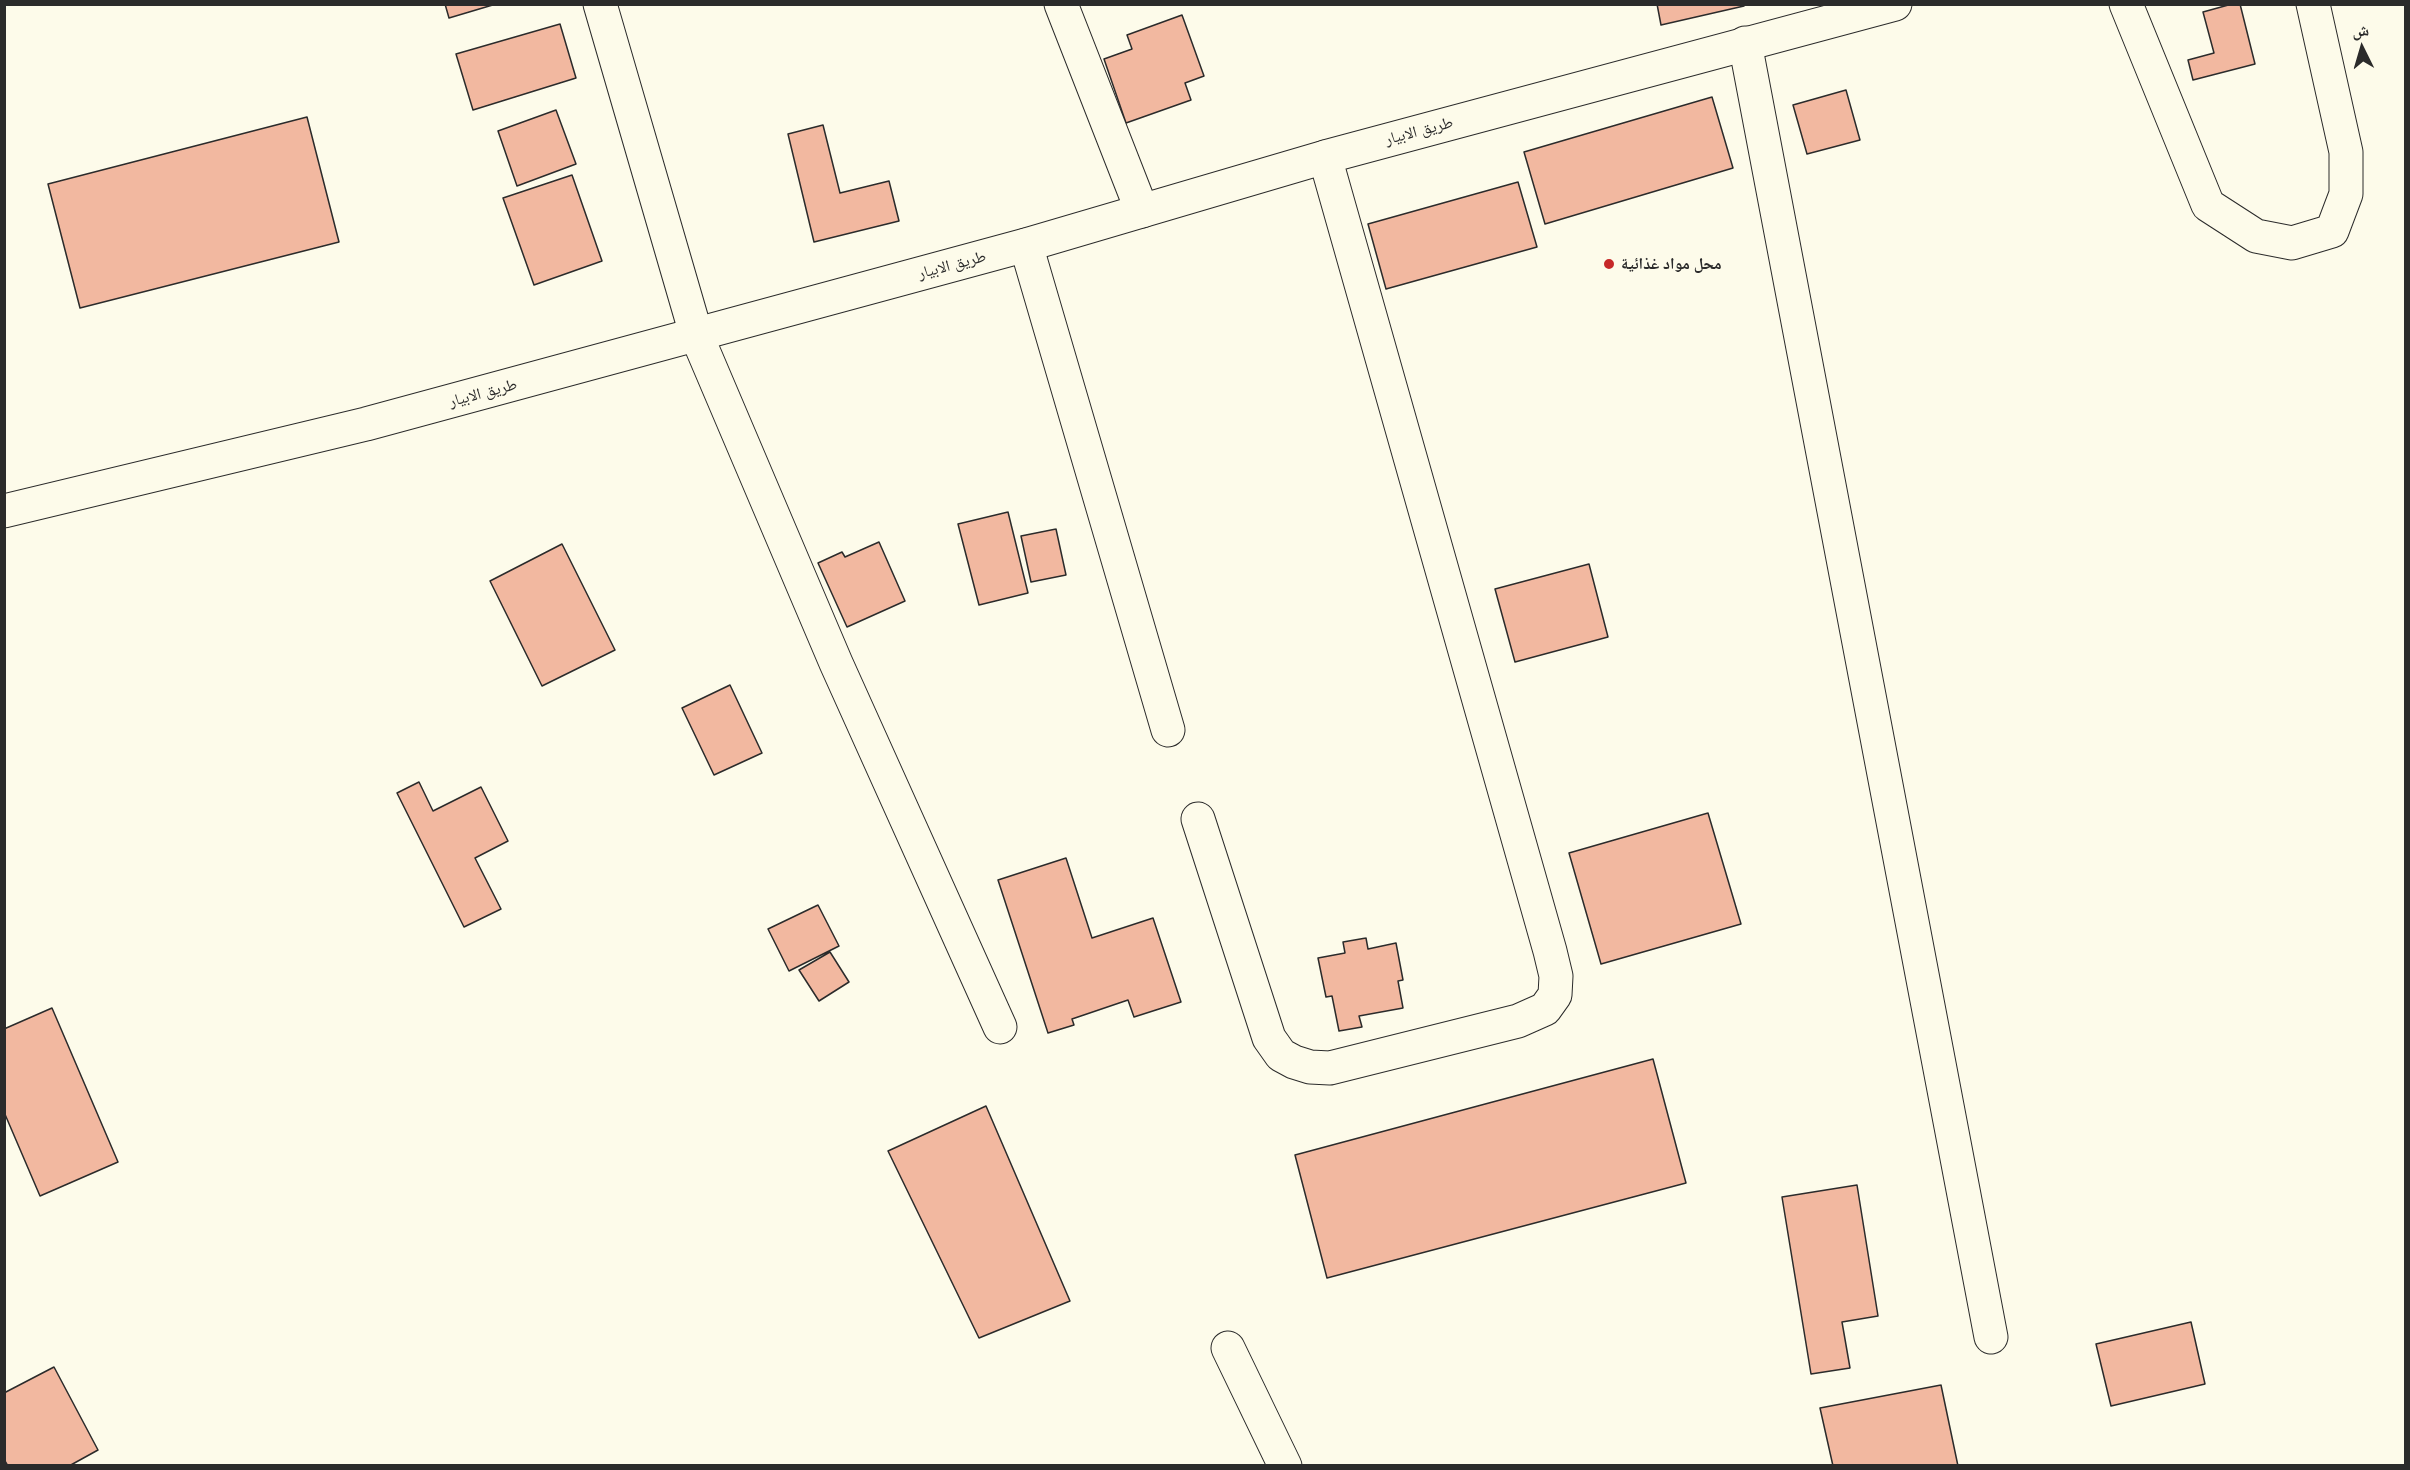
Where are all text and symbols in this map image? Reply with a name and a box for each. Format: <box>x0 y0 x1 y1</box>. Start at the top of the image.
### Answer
north arrow <box>2332 18 2392 78</box>
text: ش <box>2351 19 2370 41</box>
street label: طريق الابيار <box>1383 113 1455 149</box>
street label: طريق الابيار <box>916 247 988 283</box>
place label: محل مواد غذائية <box>1621 254 1722 274</box>
marker: محل مواد غذائية <box>1602 257 1616 271</box>
street label: طريق الابيار <box>447 375 519 411</box>

